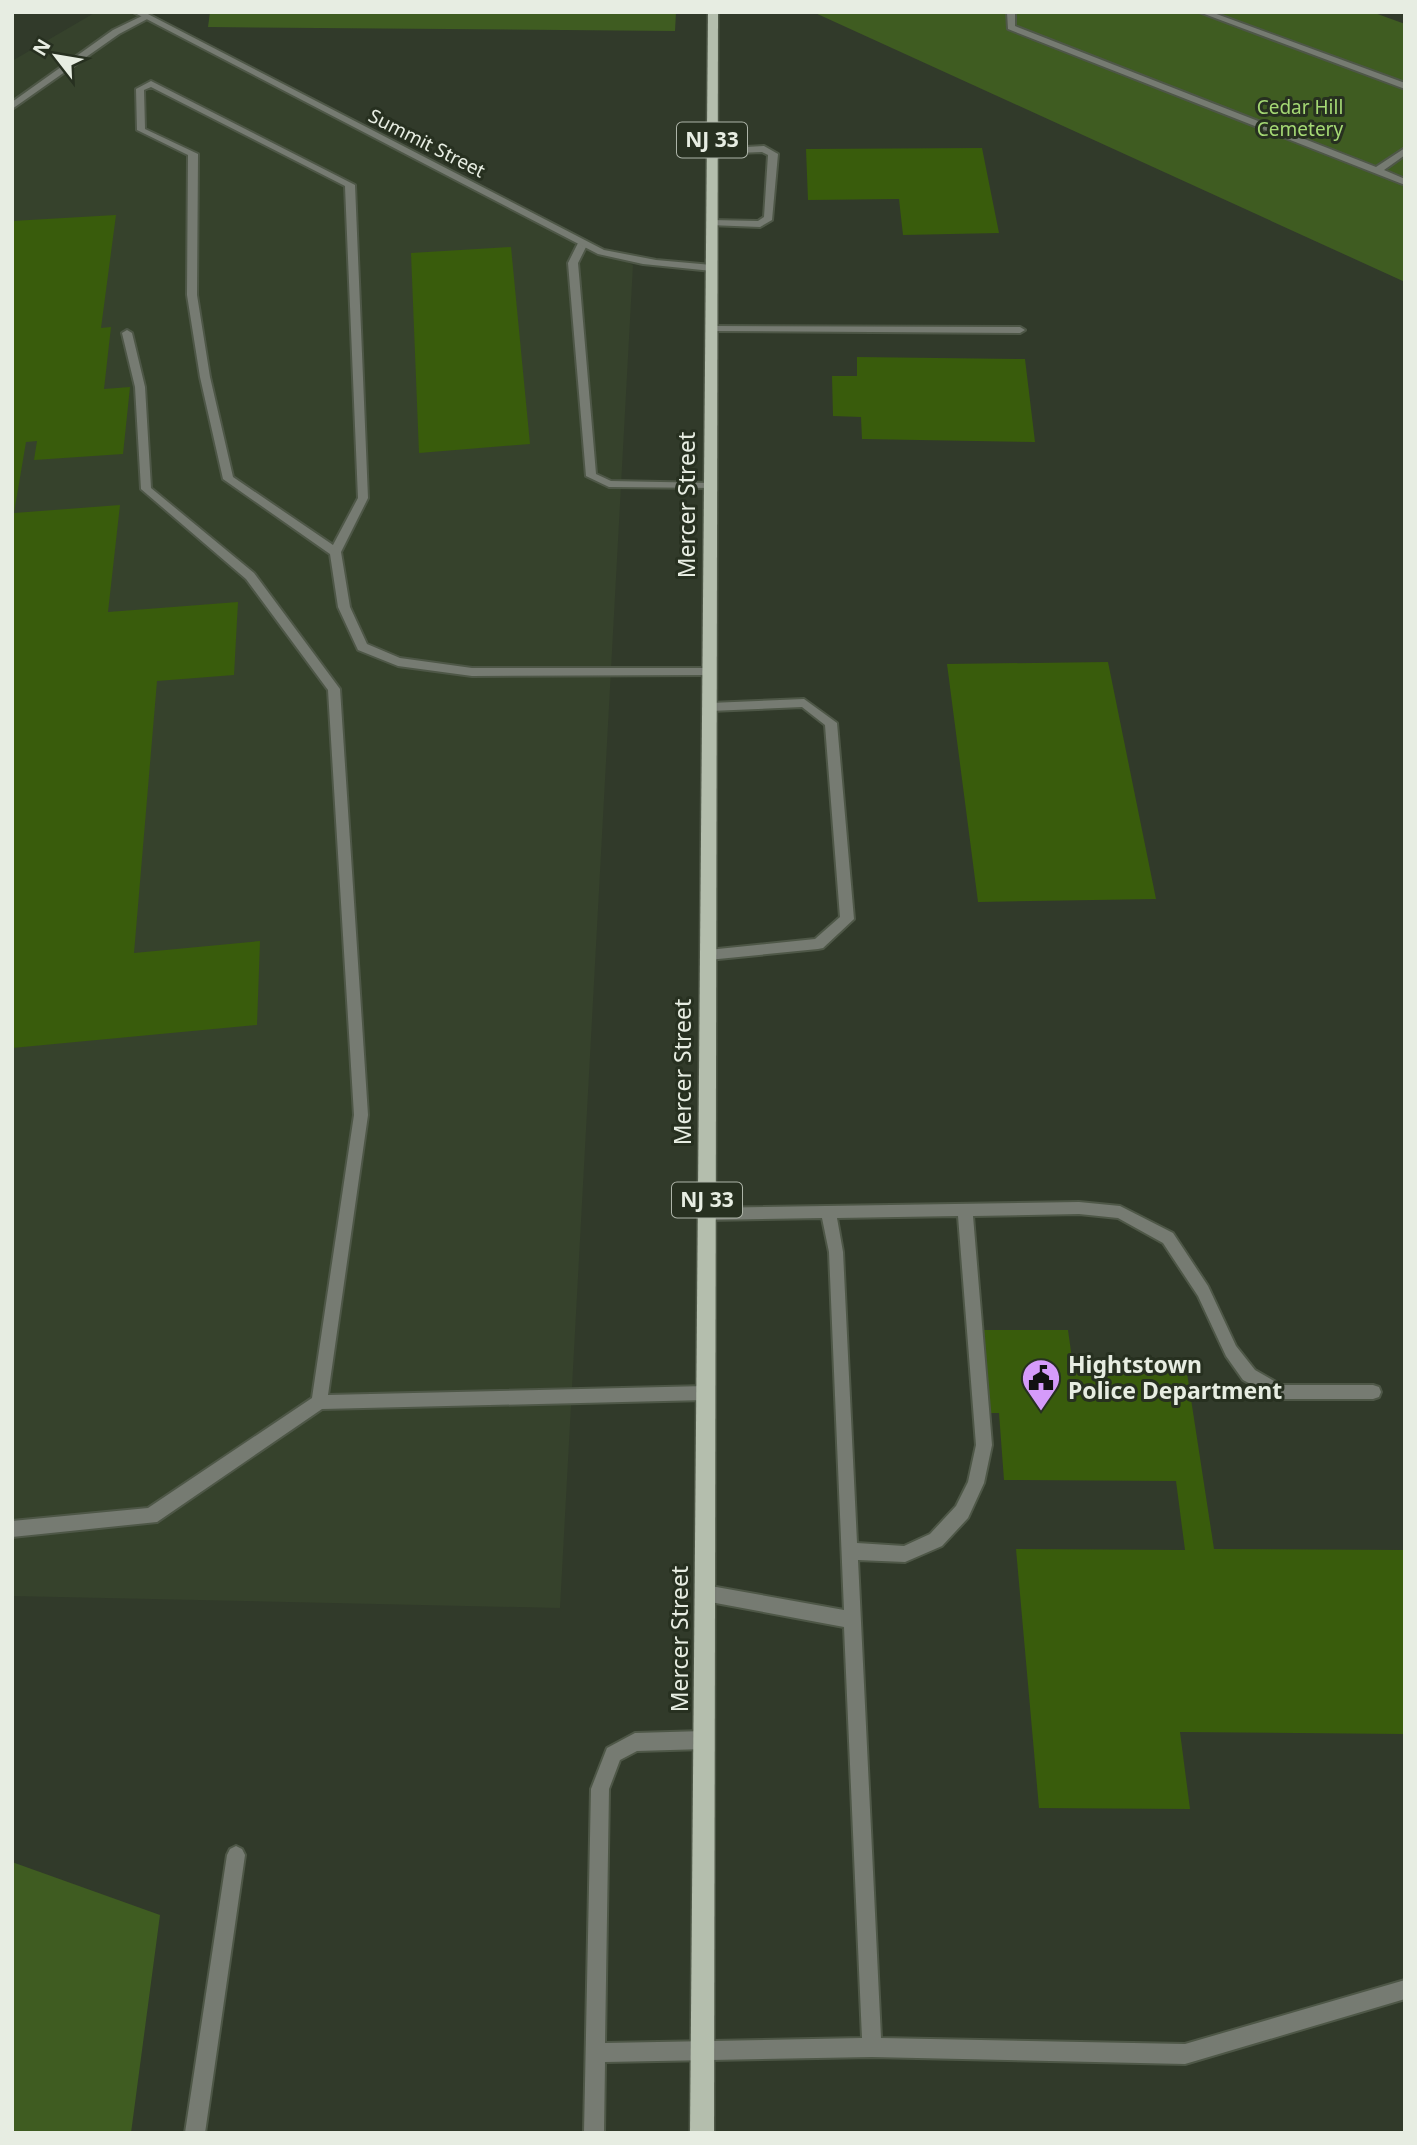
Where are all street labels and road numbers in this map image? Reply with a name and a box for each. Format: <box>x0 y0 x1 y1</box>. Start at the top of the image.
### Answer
street label: Summit Street <box>364 102 490 184</box>
road number: NJ 33 <box>677 122 747 158</box>
street label: Mercer Street <box>670 432 702 578</box>
street label: Mercer Street <box>666 999 698 1145</box>
road number: NJ 33 <box>672 1182 742 1218</box>
street label: Mercer Street <box>663 1566 695 1712</box>

